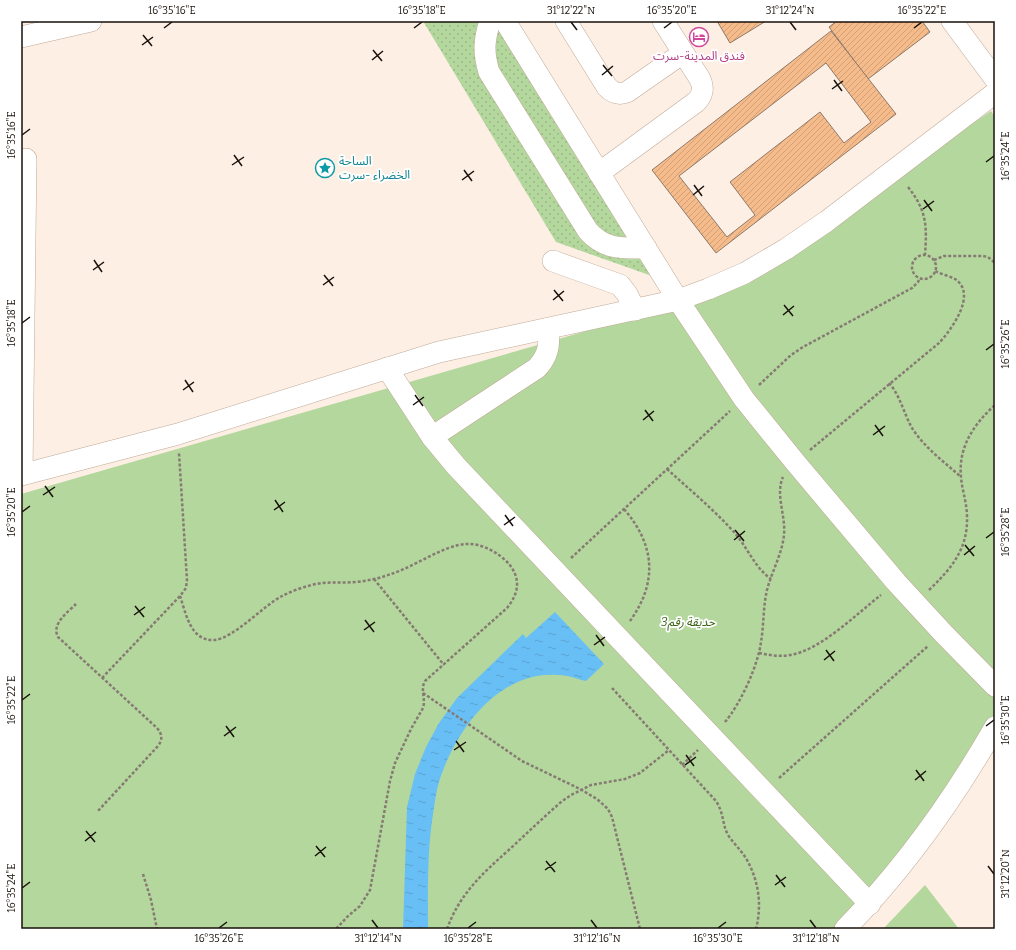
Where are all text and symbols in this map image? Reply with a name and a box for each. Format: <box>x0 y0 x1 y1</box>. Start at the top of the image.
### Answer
text: 16°35'16"E <box>148 5 196 17</box>
text: 16°35'18"E <box>398 5 446 17</box>
text: 31°12'22"N <box>547 5 595 17</box>
text: 16°35'20"E <box>647 5 697 17</box>
text: 31°12'24"N <box>766 5 814 17</box>
text: 16°35'22"E <box>898 5 946 17</box>
hotel icon: فندق المدينة-سرت <box>688 26 710 48</box>
place label: فندق المدينة-سرت <box>653 49 745 63</box>
text: 16°35'16"E <box>6 111 18 159</box>
text: 16°35'24"E <box>1000 132 1012 180</box>
place label: الساحة الخضراء -سرت <box>339 154 410 182</box>
place icon: الساحة الخضراء -سرت <box>314 157 336 179</box>
text: 16°35'18"E <box>6 299 18 347</box>
text: 16°35'26"E <box>1000 320 1012 368</box>
text: 16°35'20"E <box>6 487 18 537</box>
text: 16°35'28"E <box>1000 508 1012 556</box>
park label: حديقة رقم3 <box>661 615 716 631</box>
text: 16°35'22"E <box>6 676 18 724</box>
text: 16°35'30"E <box>1000 695 1012 745</box>
text: 31°12'20"N <box>1000 849 1012 899</box>
text: 16°35'24"E <box>6 864 18 912</box>
text: 16°35'26"E <box>195 933 243 945</box>
text: 31°12'14"N <box>354 933 402 945</box>
text: 16°35'28"E <box>444 933 492 945</box>
text: 31°12'16"N <box>573 933 621 945</box>
text: 16°35'30"E <box>693 933 743 945</box>
text: 31°12'18"N <box>792 933 840 945</box>

